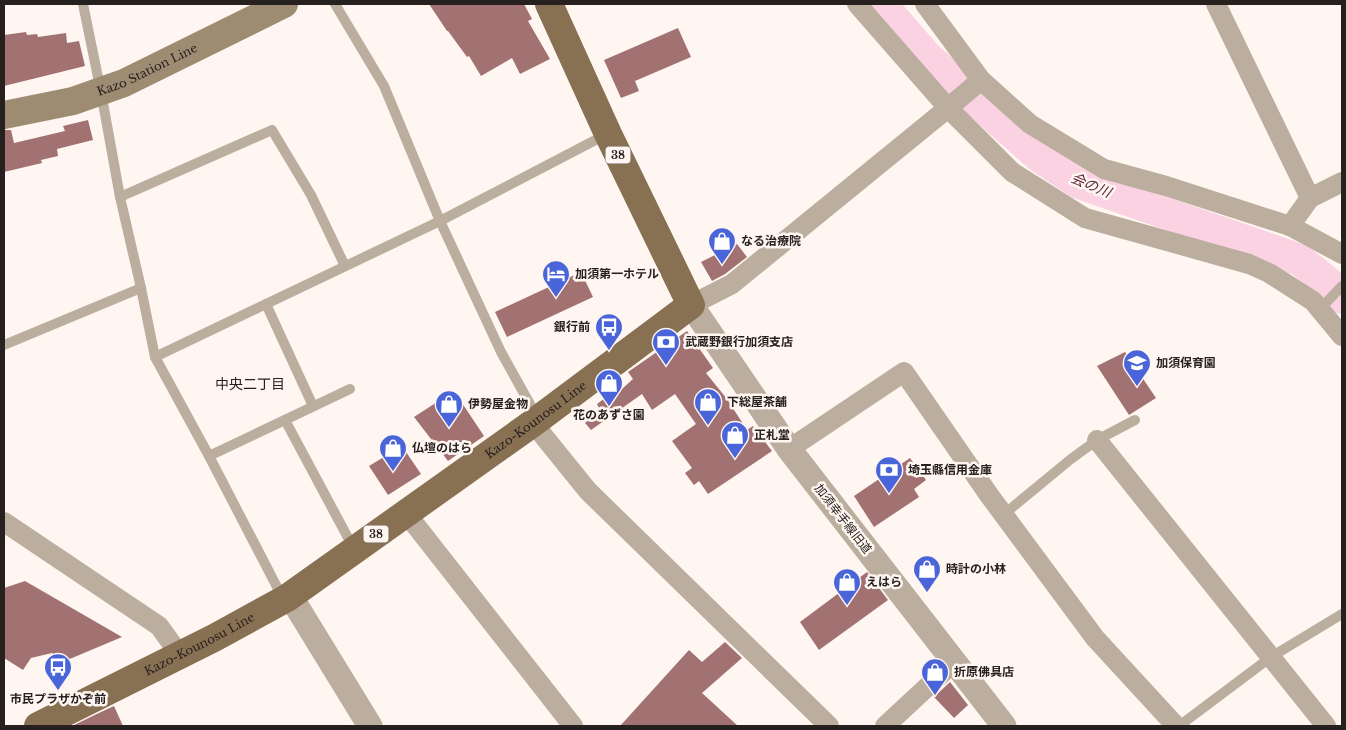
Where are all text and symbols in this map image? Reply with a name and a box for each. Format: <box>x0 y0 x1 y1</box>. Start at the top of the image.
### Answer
street label: Kazo Station Line <box>95 40 200 99</box>
road number: 38 <box>606 146 630 164</box>
water label: 会の川 <box>1068 169 1116 202</box>
shop icon: なる治療院 <box>707 226 737 265</box>
place label: なる治療院 <box>741 233 801 248</box>
hotel icon: 加須第一ホテル <box>541 259 571 298</box>
place label: 加須第一ホテル <box>575 266 659 281</box>
bus stop icon: 銀行前 <box>594 312 624 351</box>
place label: 銀行前 <box>553 319 590 334</box>
bank icon: 武蔵野銀行加須支店 <box>651 327 681 366</box>
place label: 武蔵野銀行加須支店 <box>685 334 793 349</box>
school or university icon: 加須保育園 <box>1122 348 1152 387</box>
place label: 加須保育園 <box>1156 355 1216 370</box>
shop icon: 花のあずさ園 <box>594 368 624 407</box>
district label: 中央二丁目 <box>215 375 285 393</box>
street label: Kazo-Kounosu Line <box>482 378 589 462</box>
shop icon: 下総屋茶舗 <box>693 387 723 426</box>
shop icon: 伊勢屋金物 <box>434 389 464 428</box>
place label: 下総屋茶舗 <box>727 394 787 409</box>
place label: 伊勢屋金物 <box>468 396 528 411</box>
place label: 花のあずさ園 <box>573 407 645 422</box>
shop icon: 正札堂 <box>720 420 750 459</box>
place label: 正札堂 <box>754 427 790 442</box>
shop icon: 仏壇のはら <box>378 433 408 472</box>
place label: 仏壇のはら <box>412 440 472 455</box>
bank icon: 埼玉縣信用金庫 <box>874 455 904 494</box>
place label: 埼玉縣信用金庫 <box>908 462 992 477</box>
street label: 加須幸手線旧道 <box>812 481 875 556</box>
road number: 38 <box>364 526 388 542</box>
shop icon: 時計の小林 <box>912 554 942 593</box>
place label: 時計の小林 <box>946 561 1006 576</box>
shop icon: えはら <box>832 567 862 606</box>
place label: えはら <box>866 574 902 589</box>
street label: Kazo-Kounosu Line <box>142 609 257 679</box>
bus stop icon: 市民プラザかぞ前 <box>43 652 73 691</box>
shop icon: 折原佛具店 <box>920 657 950 696</box>
place label: 折原佛具店 <box>954 664 1014 679</box>
place label: 市民プラザかぞ前 <box>10 691 106 706</box>

